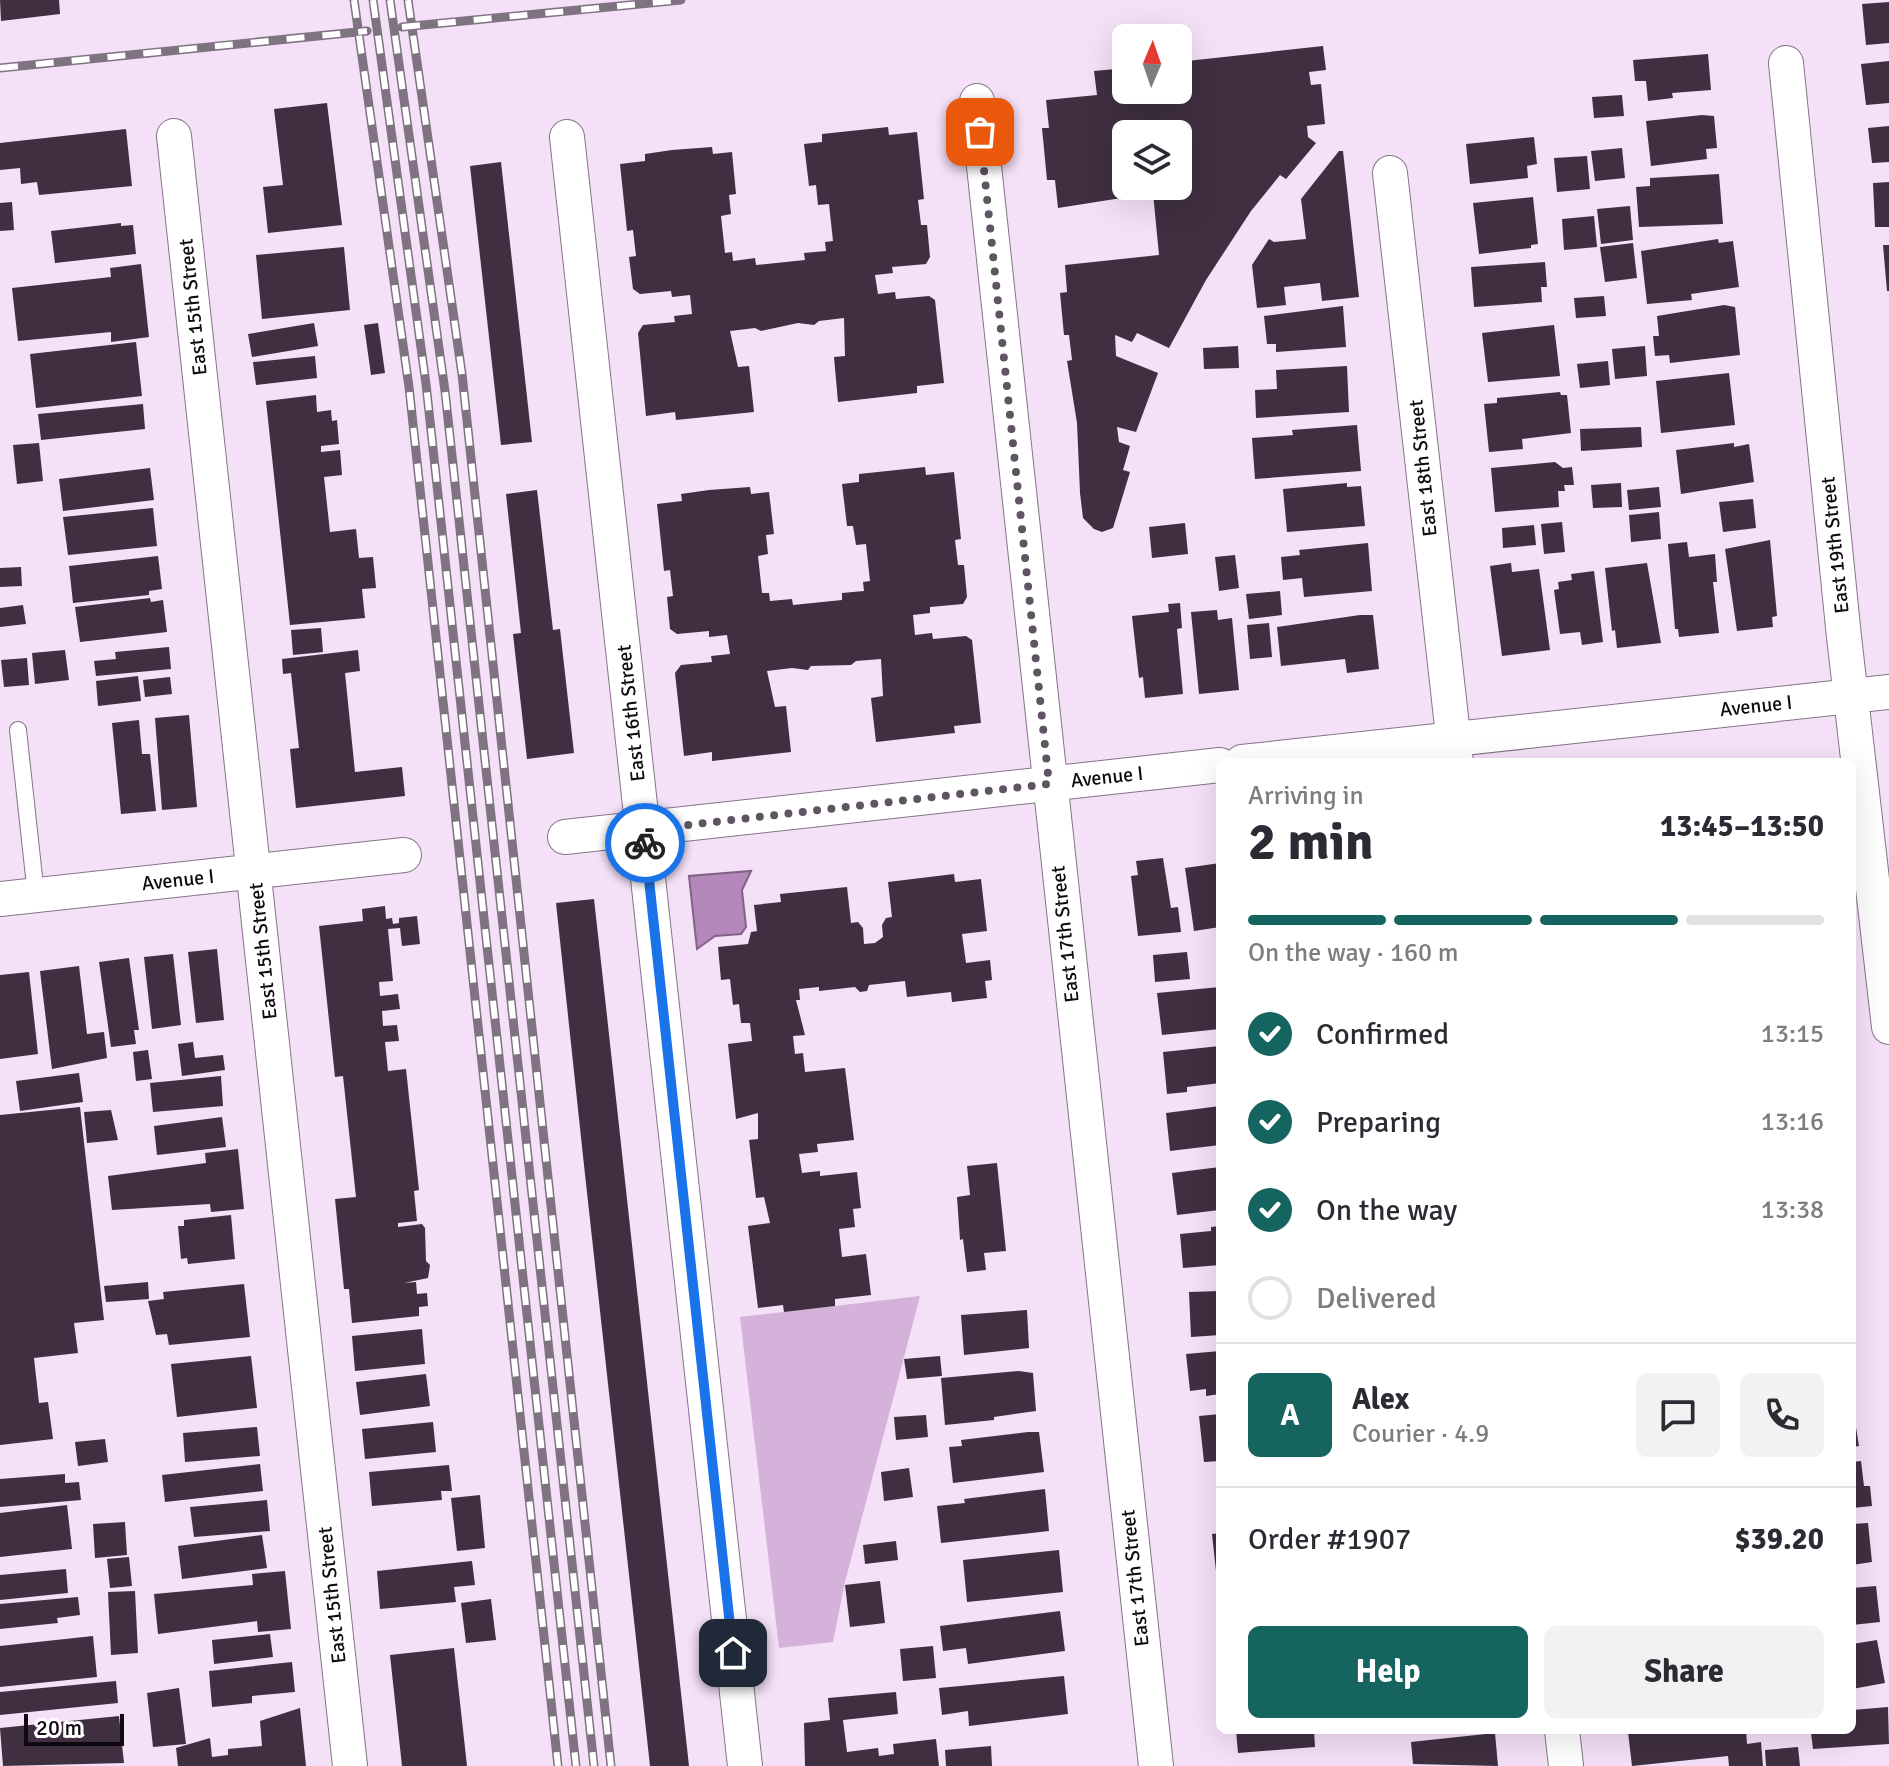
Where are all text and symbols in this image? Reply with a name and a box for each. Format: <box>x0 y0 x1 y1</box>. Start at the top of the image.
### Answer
north arrow <box>1112 24 1192 104</box>
map controls <box>1112 24 1192 200</box>
pin <box>946 98 1014 166</box>
icon: bag <box>958 110 1002 154</box>
button: layers <box>1112 120 1192 200</box>
street label: East 15th Street <box>173 237 213 377</box>
street label: East 18th Street <box>1403 398 1443 538</box>
street label: East 19th Street <box>1815 475 1855 615</box>
street label: East 16th Street <box>611 643 651 783</box>
street label: Avenue I <box>1718 690 1794 722</box>
street label: Avenue I <box>1069 761 1145 793</box>
text: Arriving in <box>1248 780 1364 812</box>
courier <box>605 803 685 883</box>
text: 13:45–13:50 <box>1660 808 1824 845</box>
text: 2 min <box>1248 810 1374 874</box>
icon: bike <box>623 821 667 865</box>
street label: Avenue I <box>140 864 216 896</box>
street label: East 17th Street <box>1045 864 1085 1004</box>
street label: East 15th Street <box>243 881 283 1021</box>
text: On the way · 160 m <box>1248 937 1458 969</box>
icon: check <box>1248 1012 1292 1056</box>
text: Confirmed <box>1316 1016 1449 1053</box>
text: 13:15 <box>1761 1018 1824 1050</box>
icon: check <box>1248 1100 1292 1144</box>
text: Preparing <box>1316 1104 1441 1141</box>
text: 13:16 <box>1761 1106 1824 1138</box>
icon: check <box>1248 1188 1292 1232</box>
text: On the way <box>1316 1192 1457 1229</box>
text: 13:38 <box>1761 1194 1824 1226</box>
text: Delivered <box>1316 1280 1437 1317</box>
button: chat <box>1636 1373 1720 1457</box>
button: phone <box>1740 1373 1824 1457</box>
text: Alex <box>1352 1381 1409 1418</box>
text: A <box>1280 1397 1300 1434</box>
text: Courier · 4.9 <box>1352 1418 1489 1450</box>
street label: East 17th Street <box>1115 1508 1155 1648</box>
text: Order #1907 <box>1248 1521 1411 1558</box>
text: $39.20 <box>1734 1521 1824 1558</box>
street label: East 15th Street <box>312 1525 352 1665</box>
pin <box>699 1619 767 1687</box>
button: Help <box>1248 1626 1528 1718</box>
button: Share <box>1544 1626 1824 1718</box>
icon: home <box>711 1631 755 1675</box>
scale bar <box>24 1710 124 1746</box>
text: 20 m <box>36 1714 82 1741</box>

